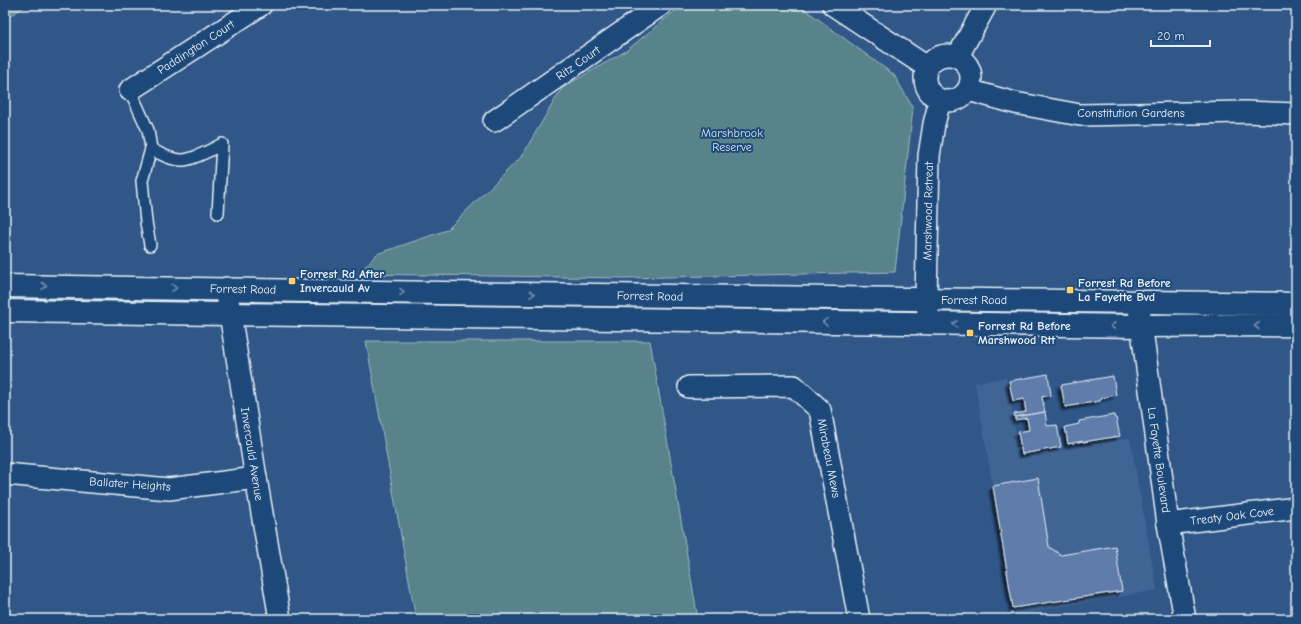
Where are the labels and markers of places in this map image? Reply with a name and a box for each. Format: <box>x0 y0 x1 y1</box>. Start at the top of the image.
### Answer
place label: Forrest Rd After Invercauld Av <box>300 267 384 295</box>
marker: Forrest Rd After Invercauld Av <box>287 276 297 286</box>
place label: Forrest Rd Before La Fayette Bvd <box>1078 276 1171 304</box>
marker: Forrest Rd Before La Fayette Bvd <box>1065 285 1075 295</box>
place label: Forrest Rd Before Marshwood Rtt <box>978 319 1071 347</box>
marker: Forrest Rd Before Marshwood Rtt <box>965 328 975 338</box>

